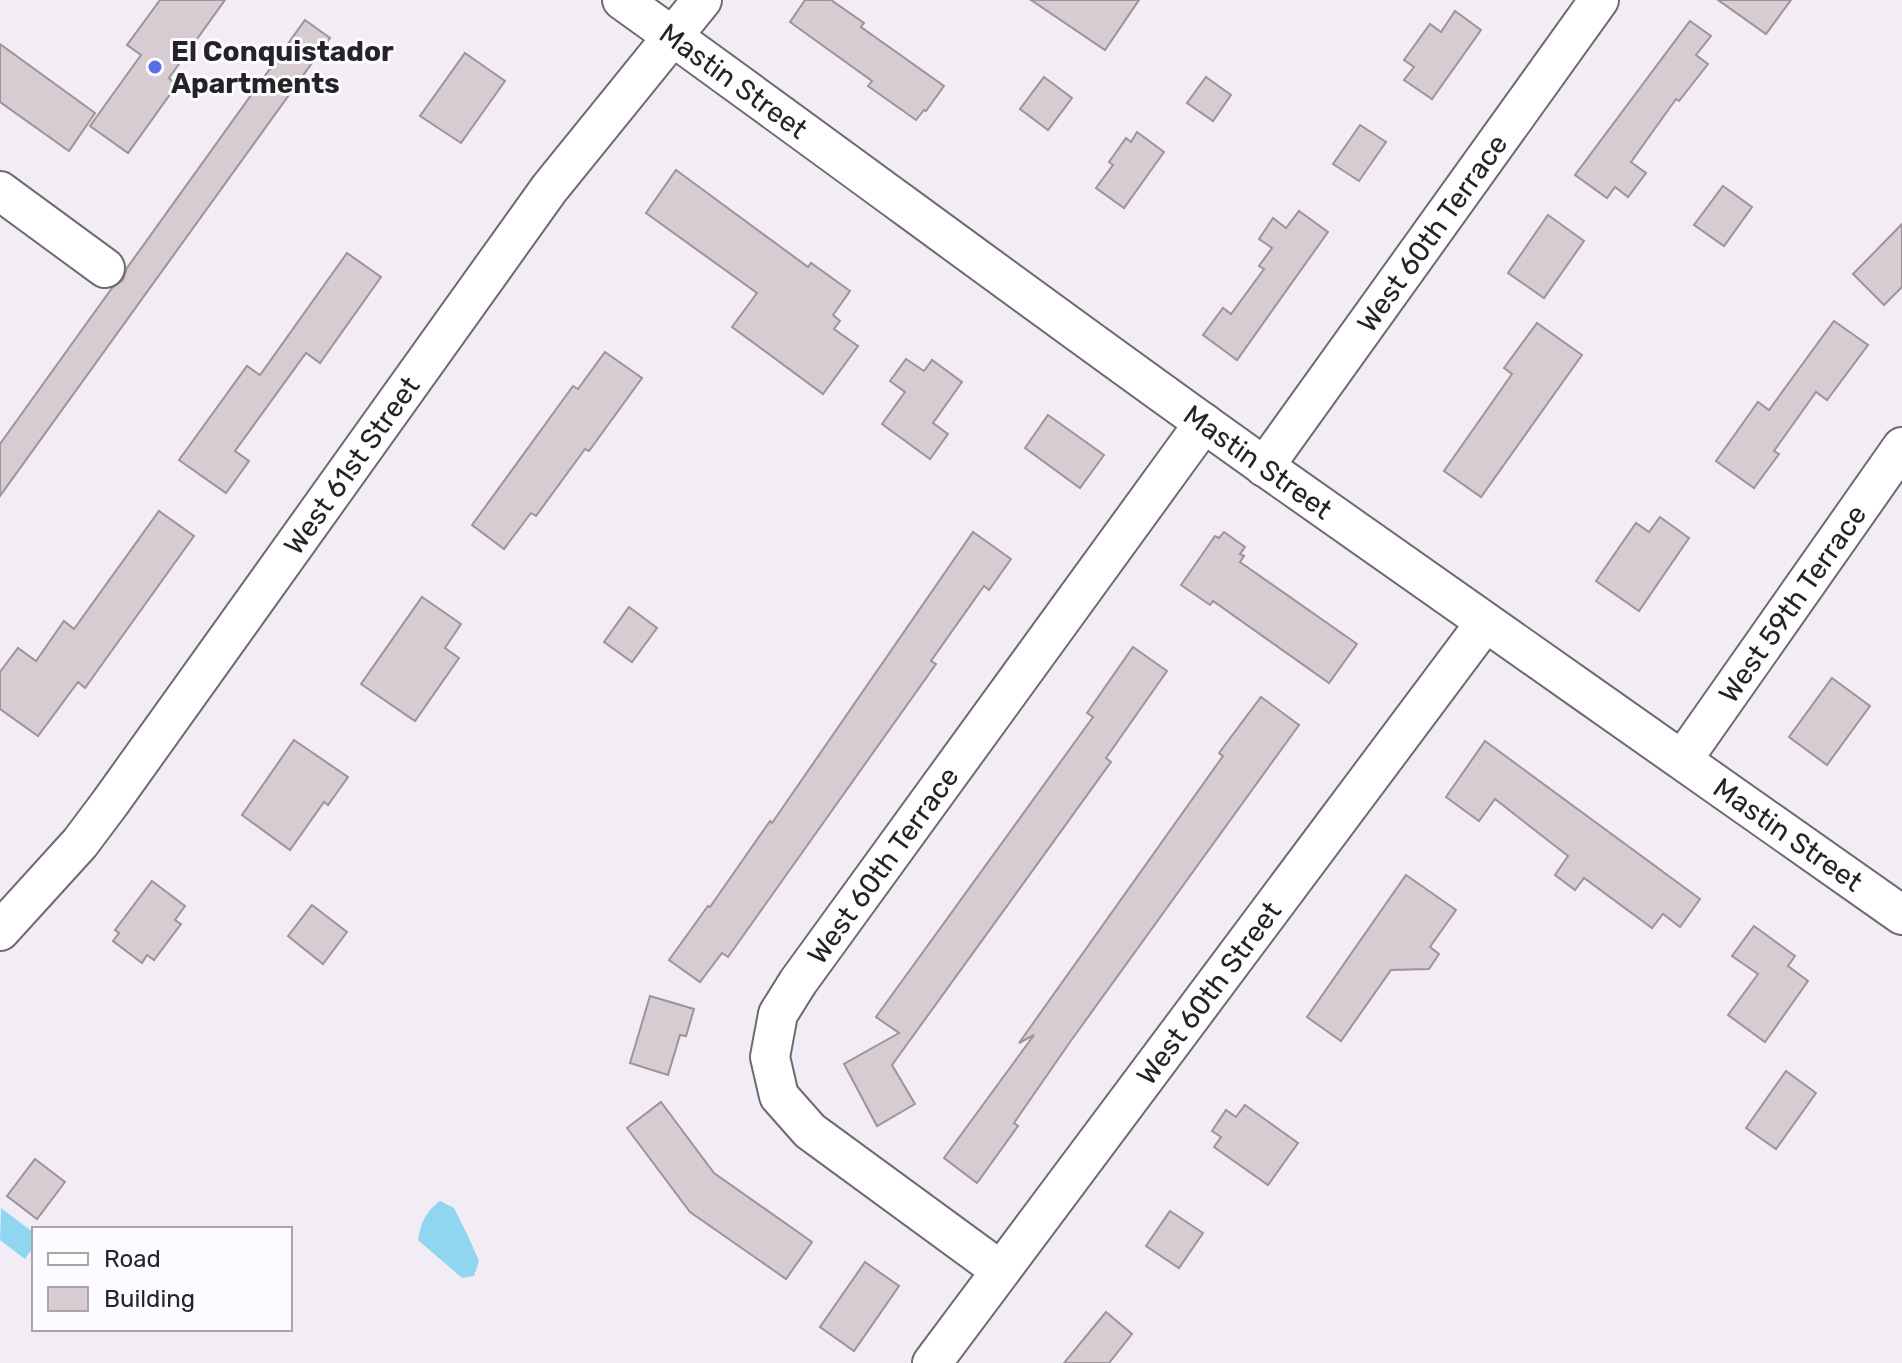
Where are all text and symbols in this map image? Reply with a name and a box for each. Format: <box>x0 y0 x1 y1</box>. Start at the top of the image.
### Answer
street label: Mastin Street <box>653 17 814 146</box>
place label: El Conquistador Apartments <box>171 35 394 100</box>
marker: El Conquistador Apartments <box>146 58 164 76</box>
street label: West 60th Terrace <box>1350 128 1514 339</box>
street label: West 61st Street <box>277 370 427 561</box>
street label: Mastin Street <box>1177 398 1338 526</box>
street label: West 59th Terrace <box>1712 499 1873 709</box>
street label: West 60th Terrace <box>801 761 966 970</box>
street label: Mastin Street <box>1707 771 1869 899</box>
street label: West 60th Street <box>1130 895 1288 1091</box>
legend <box>32 1227 292 1331</box>
text: Road <box>104 1245 161 1273</box>
text: Building <box>104 1285 195 1313</box>

